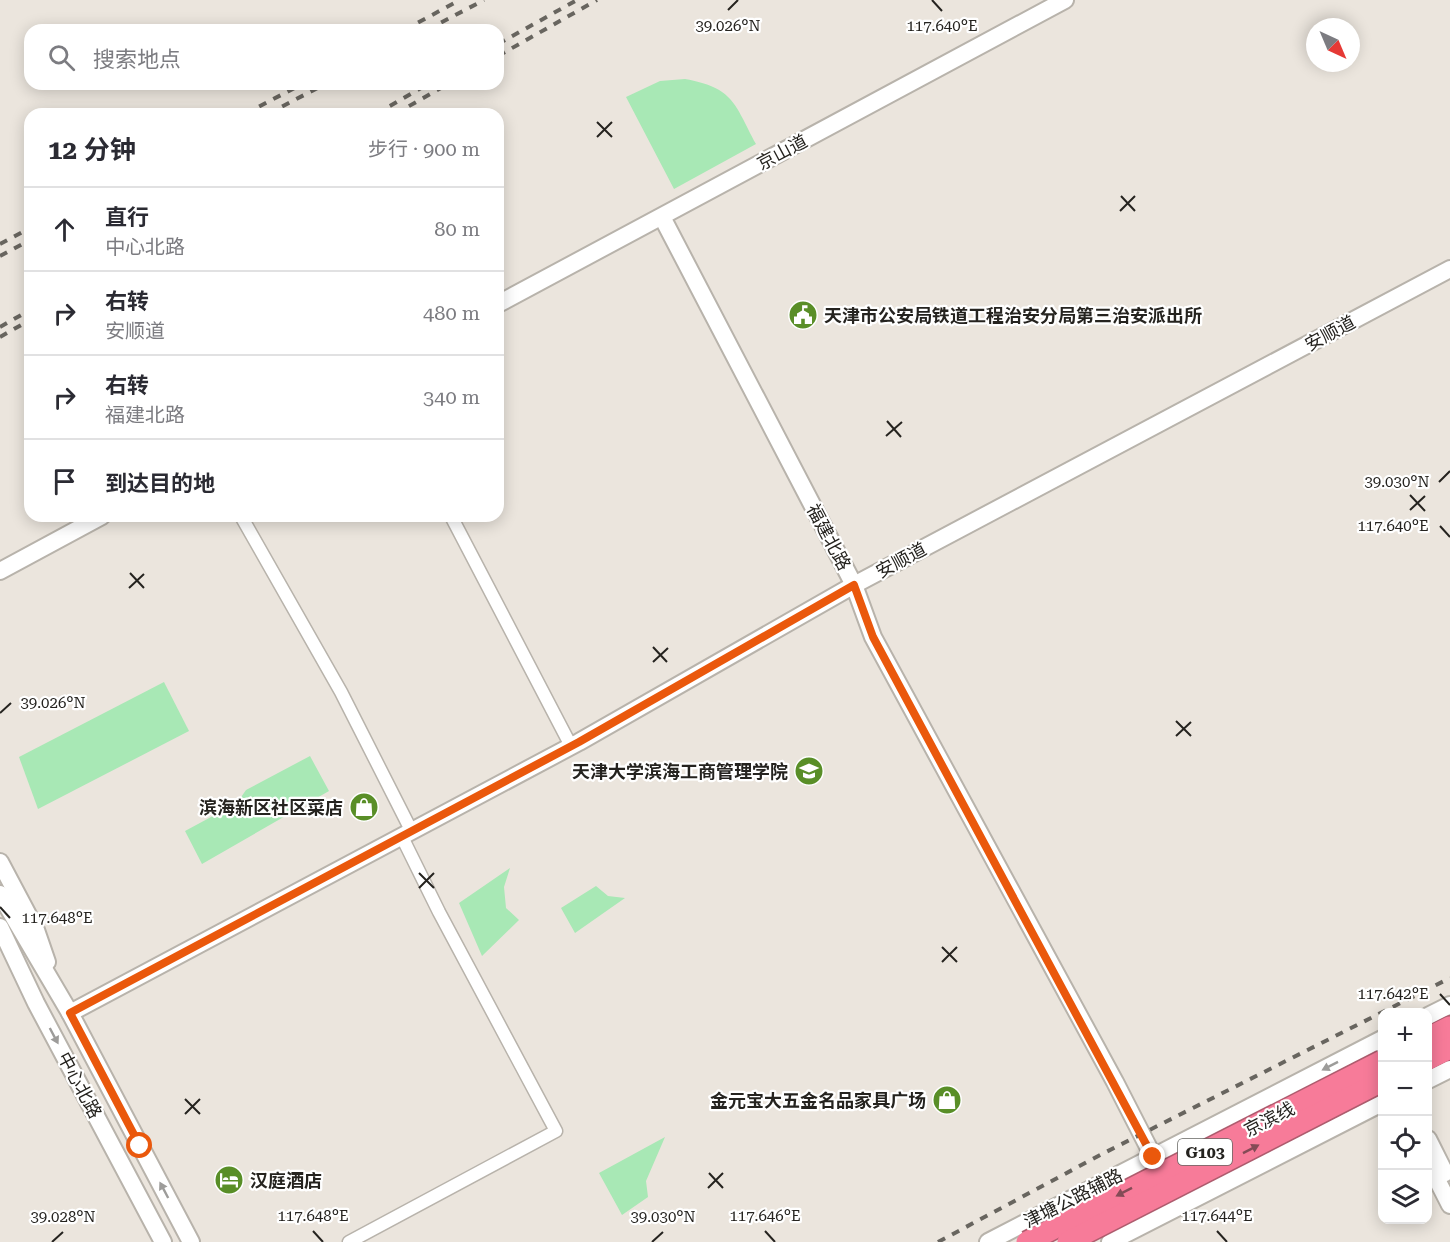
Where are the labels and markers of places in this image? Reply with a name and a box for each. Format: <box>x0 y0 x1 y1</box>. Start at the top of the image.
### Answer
public building icon: 天津市公安局铁道工程治安分局第三治安派出所 <box>787 299 819 331</box>
place label: 天津市公安局铁道工程治安分局第三治安派出所 <box>824 305 1202 326</box>
school or university icon: 天津大学滨海工商管理学院 <box>793 755 825 787</box>
place label: 天津大学滨海工商管理学院 <box>572 761 788 782</box>
shop icon: 滨海新区社区菜店 <box>348 791 380 823</box>
place label: 滨海新区社区菜店 <box>199 797 343 818</box>
shop icon: 金元宝大五金名品家具广场 <box>931 1084 963 1116</box>
place label: 金元宝大五金名品家具广场 <box>710 1090 926 1111</box>
hotel icon: 汉庭酒店 <box>213 1164 245 1196</box>
place label: 汉庭酒店 <box>250 1170 322 1191</box>

